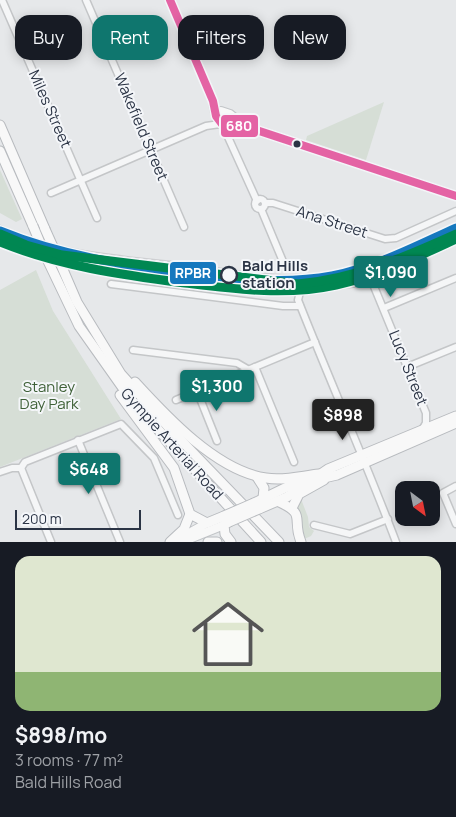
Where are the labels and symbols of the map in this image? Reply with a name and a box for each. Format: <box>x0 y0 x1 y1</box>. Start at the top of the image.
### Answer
street label: Miles Street <box>24 66 77 151</box>
street label: Wakefield Street <box>109 70 174 184</box>
line badge: 680 <box>220 114 259 138</box>
text: 680 <box>226 116 252 135</box>
unlabelled marker <box>292 139 302 149</box>
street label: Ana Street <box>294 200 370 243</box>
place label: Bald Hills station <box>242 255 308 293</box>
pin: $1,090 <box>350 256 432 298</box>
line badge: RPBR <box>169 261 217 285</box>
text: RPBR <box>175 263 211 282</box>
marker: Bald Hills station <box>220 266 238 284</box>
street label: Lucy Street <box>384 327 433 409</box>
pin: $1,300 <box>176 370 258 412</box>
park label: Stanley Day Park <box>20 376 79 414</box>
street label: Gympie Arterial Road <box>116 383 228 504</box>
pin: $898 <box>313 398 373 441</box>
pin: $648 <box>59 452 119 495</box>
north arrow <box>395 481 440 526</box>
scale bar <box>15 507 141 530</box>

